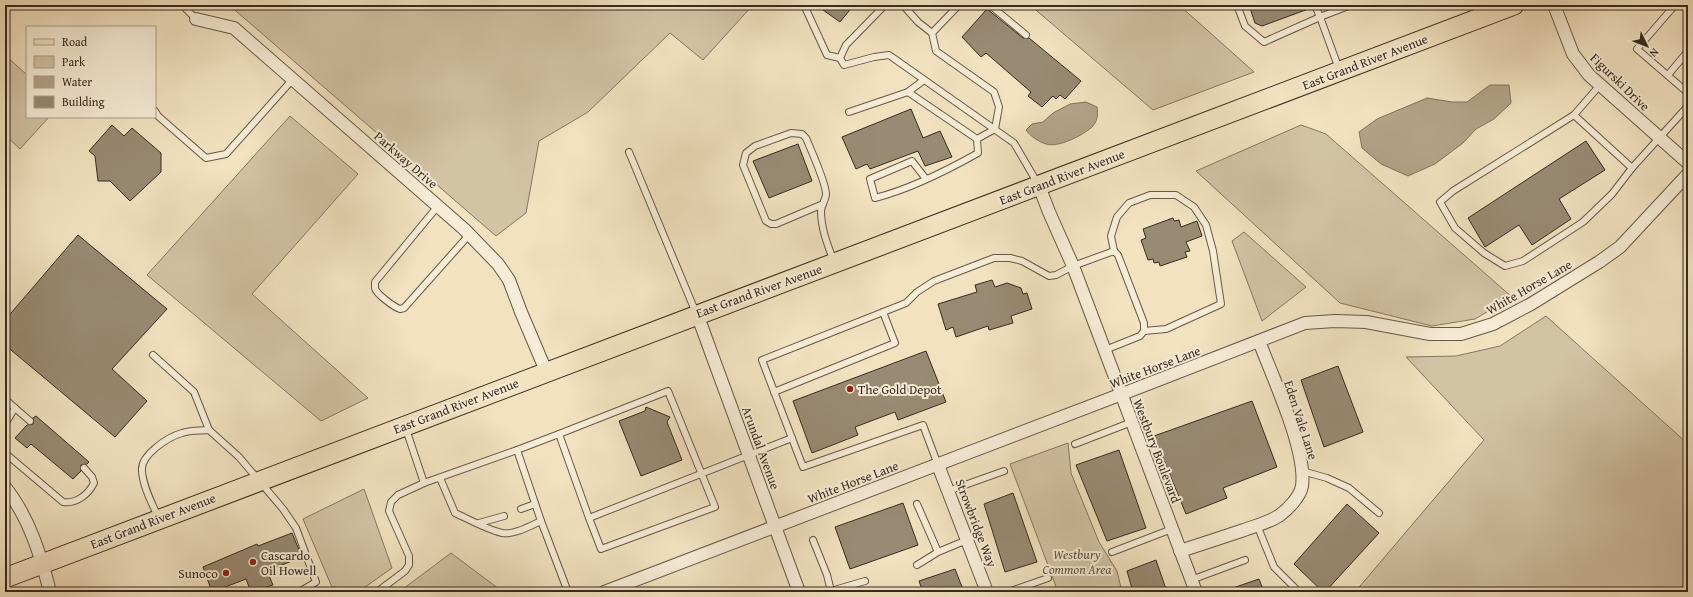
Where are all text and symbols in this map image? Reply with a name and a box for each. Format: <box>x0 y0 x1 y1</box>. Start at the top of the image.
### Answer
legend <box>26 26 156 118</box>
north arrow <box>1627 26 1667 66</box>
street label: East Grand River Avenue <box>1299 29 1431 95</box>
text: Road <box>62 33 88 50</box>
text: N <box>1646 45 1663 61</box>
street label: Figurski Drive <box>1586 49 1654 115</box>
text: Park <box>62 53 86 70</box>
text: Water <box>62 73 92 90</box>
text: Building <box>62 93 105 110</box>
street label: Parkway Drive <box>370 127 442 193</box>
street label: East Grand River Avenue <box>996 144 1128 210</box>
street label: White Horse Lane <box>1483 255 1575 319</box>
street label: East Grand River Avenue <box>693 259 825 323</box>
street label: White Horse Lane <box>1107 341 1203 393</box>
street label: East Grand River Avenue <box>390 373 522 439</box>
street label: Eden Vale Lane <box>1279 378 1323 462</box>
place label: The Gold Depot <box>858 380 942 399</box>
marker: The Gold Depot <box>845 384 855 394</box>
street label: Westbury Boulevard <box>1128 396 1186 506</box>
street label: Arundal Avenue <box>737 404 785 492</box>
street label: White Horse Lane <box>805 456 901 508</box>
street label: Strowbridge Way <box>950 476 1002 570</box>
street label: East Grand River Avenue <box>87 488 219 554</box>
park label: Westbury Common Area <box>1043 545 1112 579</box>
place label: Cascardo Oil Howell <box>261 546 317 580</box>
marker: Cascardo Oil Howell <box>248 557 258 567</box>
place label: Sunoco <box>178 564 218 583</box>
marker: Sunoco <box>221 568 231 578</box>

